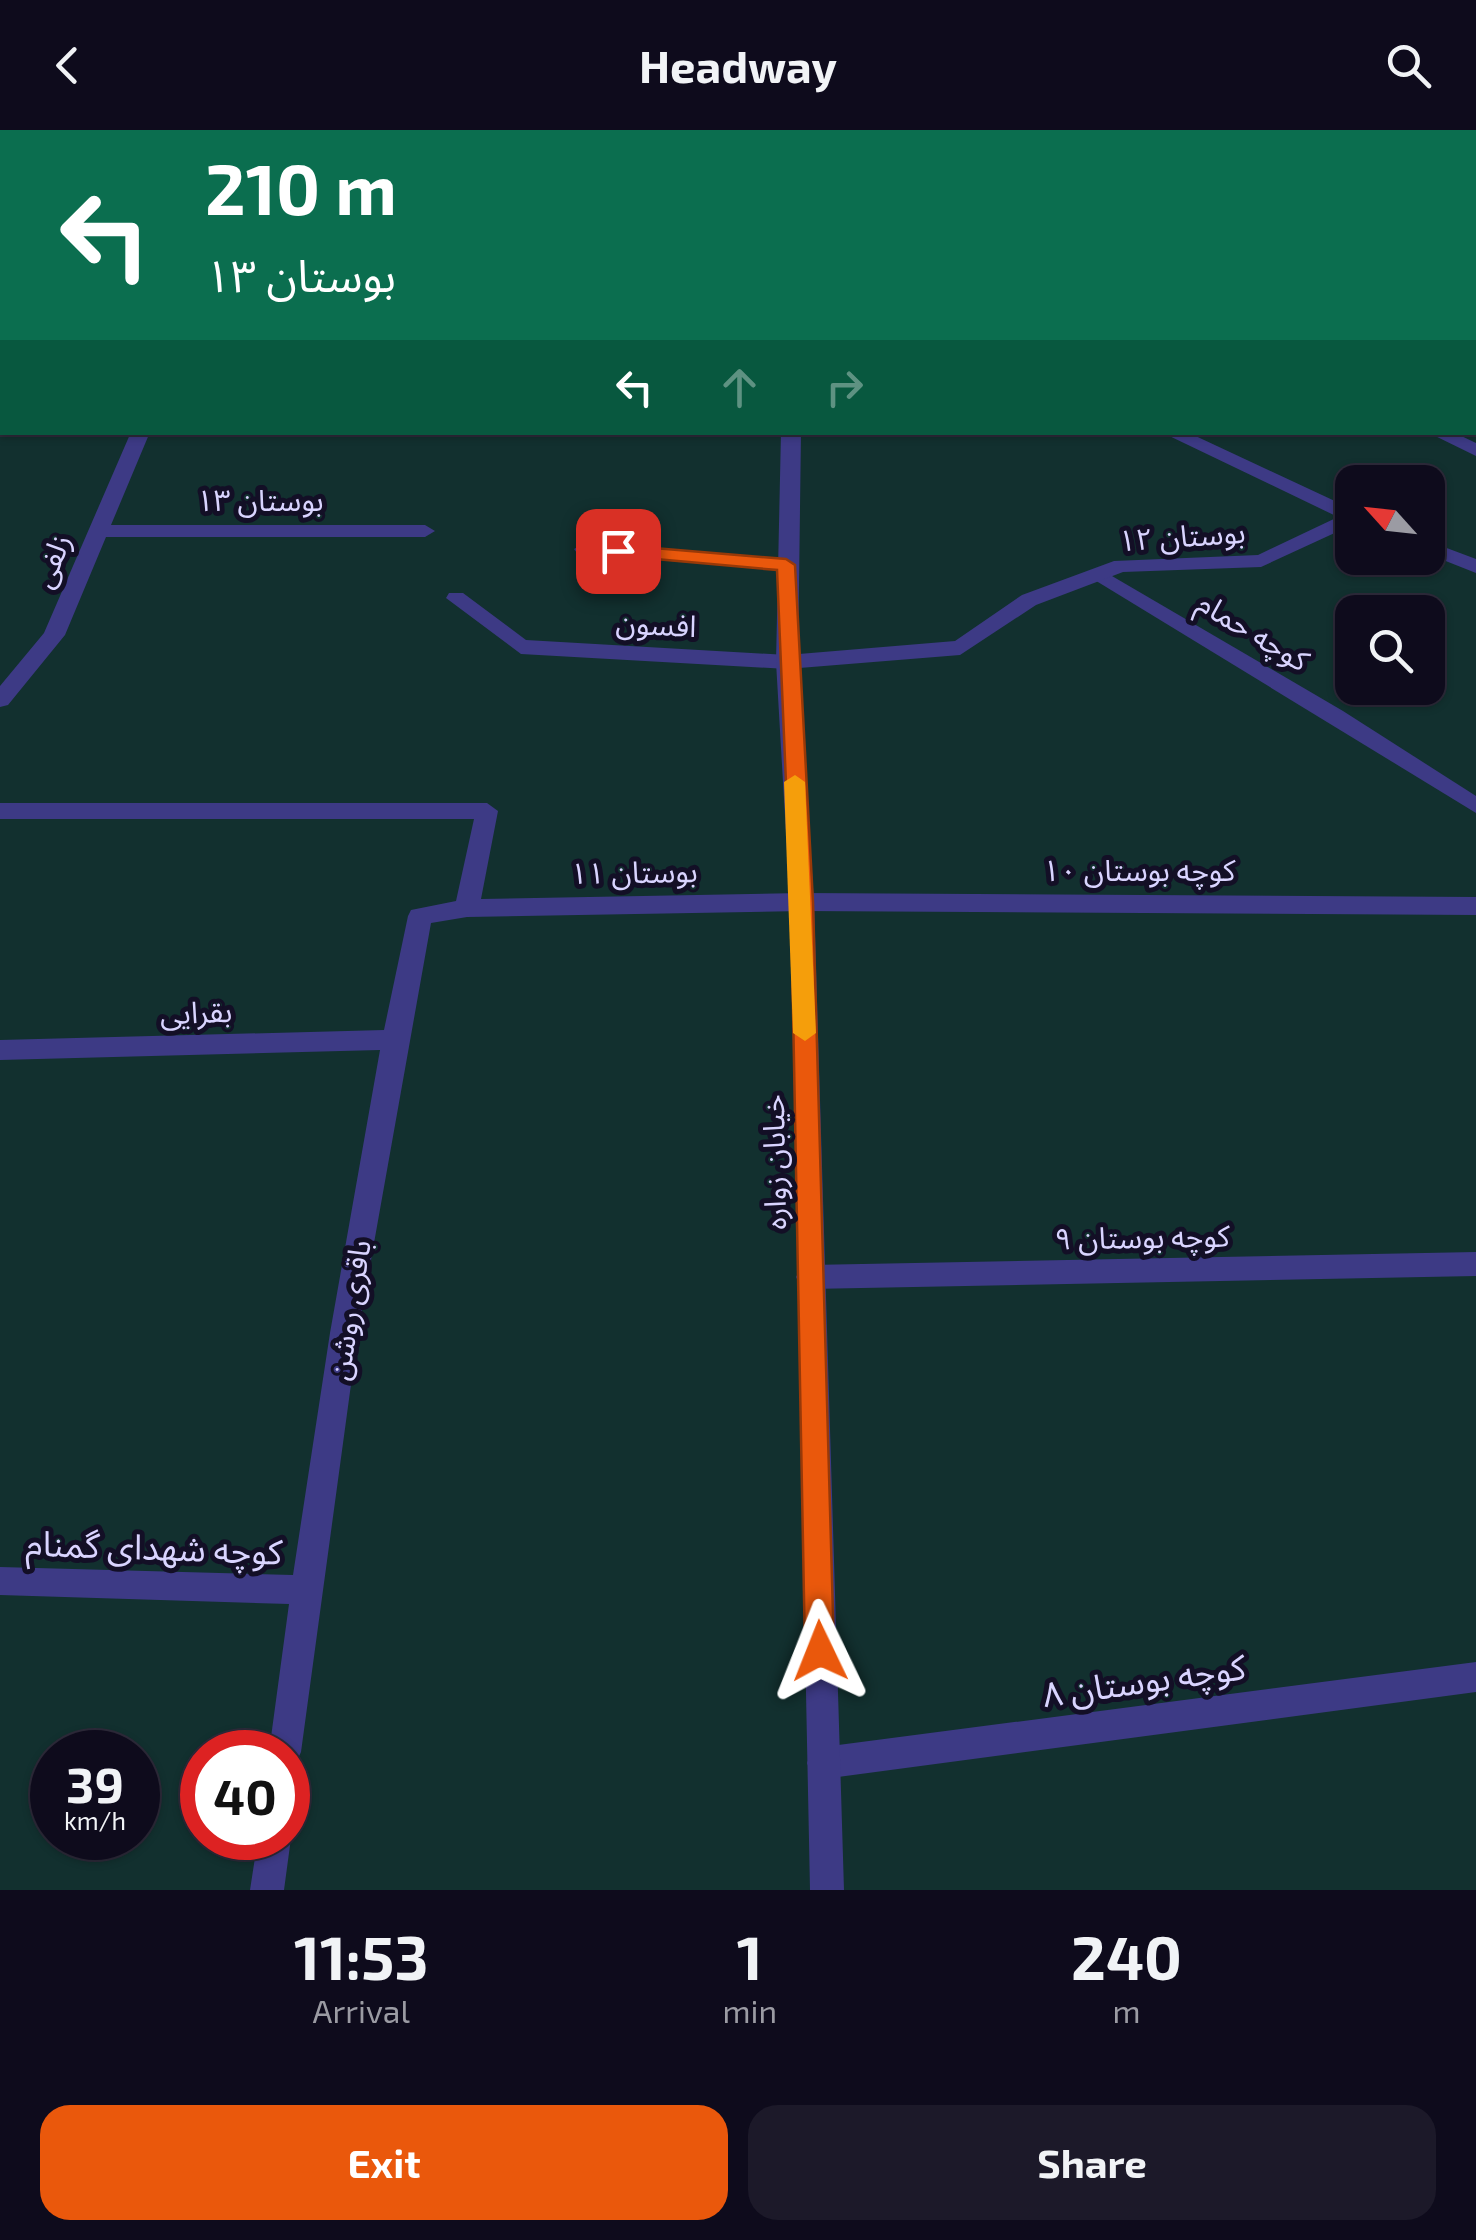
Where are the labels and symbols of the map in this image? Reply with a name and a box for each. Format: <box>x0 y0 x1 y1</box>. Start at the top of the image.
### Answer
north arrow <box>1335 465 1445 575</box>
street label: بوستان ۱۳ <box>196 481 324 518</box>
pin <box>576 509 661 594</box>
street label: بوستان ۱۲ <box>1117 513 1247 558</box>
street label: زلفی <box>23 528 78 593</box>
street label: کوچه حمام <box>1189 583 1317 683</box>
street label: افسون <box>615 603 697 644</box>
street label: کوچه بوستان ۱۰ <box>1043 851 1236 890</box>
street label: بوستان ۱۱ <box>570 852 698 891</box>
street label: بقرایی <box>159 992 233 1031</box>
street label: خیابان زواره <box>754 1094 793 1230</box>
street label: کوچه بوستان ۹ <box>1054 1216 1231 1259</box>
street label: باقری روشن <box>319 1237 378 1382</box>
street label: کوچه شهدای گمنام <box>25 1521 284 1578</box>
position arrow <box>768 1599 872 1703</box>
street label: کوچه بوستان ۸ <box>1039 1644 1249 1717</box>
speed limit sign: 40 <box>180 1730 310 1860</box>

